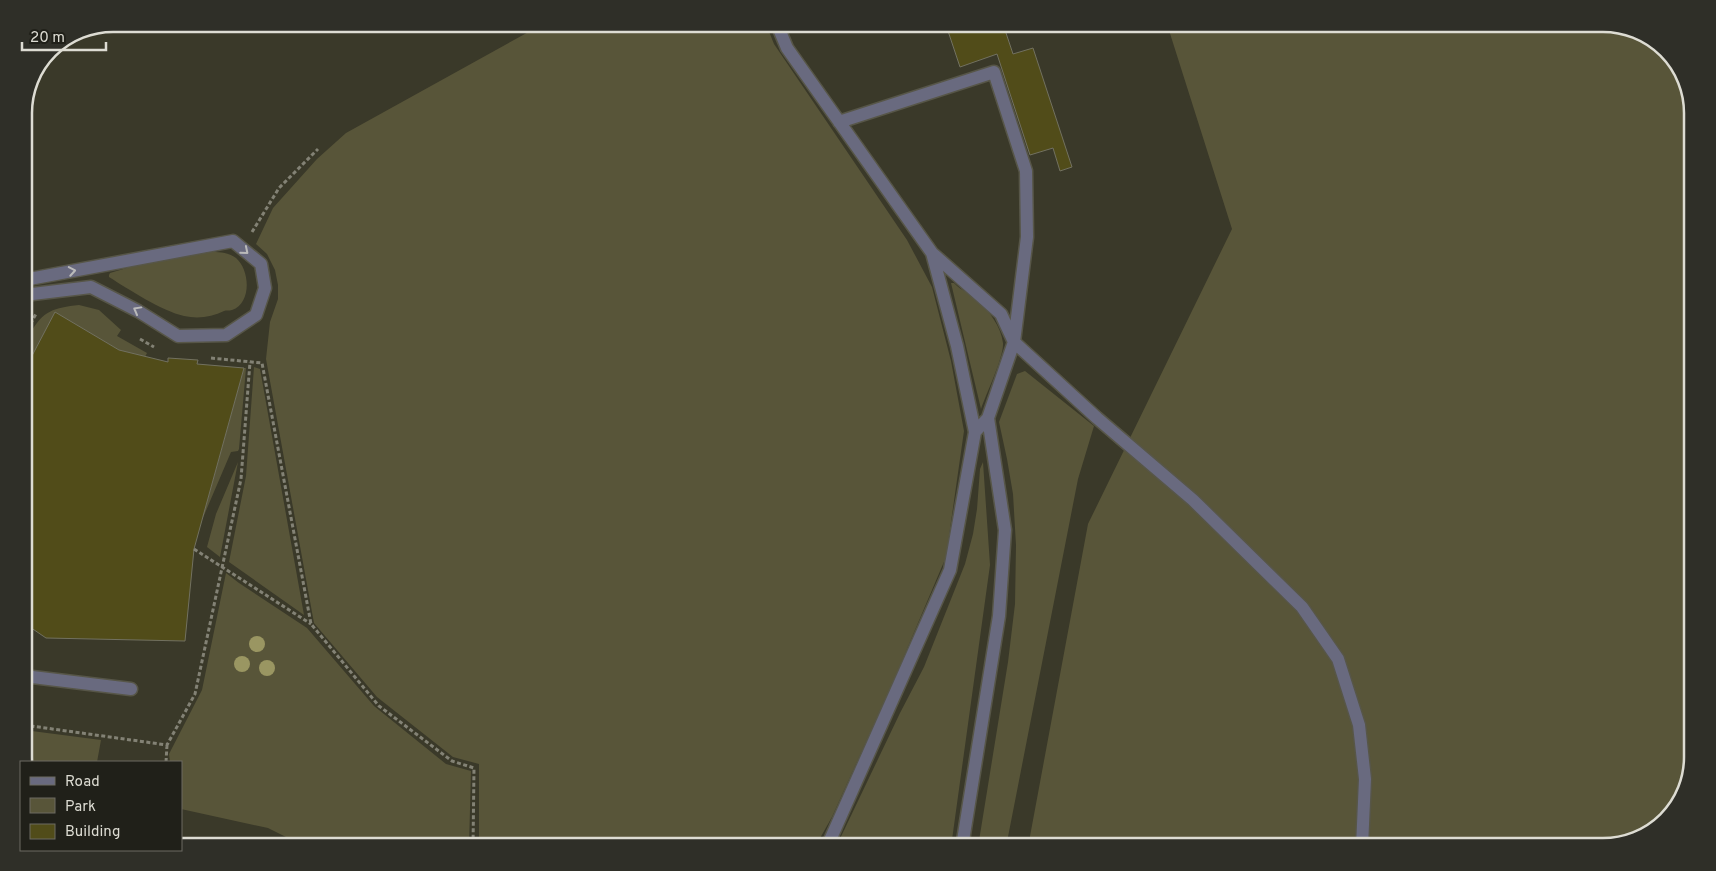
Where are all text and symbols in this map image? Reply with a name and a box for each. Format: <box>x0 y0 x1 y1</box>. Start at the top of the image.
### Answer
scale bar <box>22 20 106 52</box>
text: 20 m <box>30 29 65 48</box>
one-way arrow <box>240 246 249 255</box>
one-way arrow <box>67 266 76 276</box>
one-way arrow <box>133 307 142 317</box>
legend <box>20 761 182 851</box>
text: Road <box>65 773 100 792</box>
text: Park <box>65 798 96 817</box>
text: Building <box>65 823 120 842</box>

